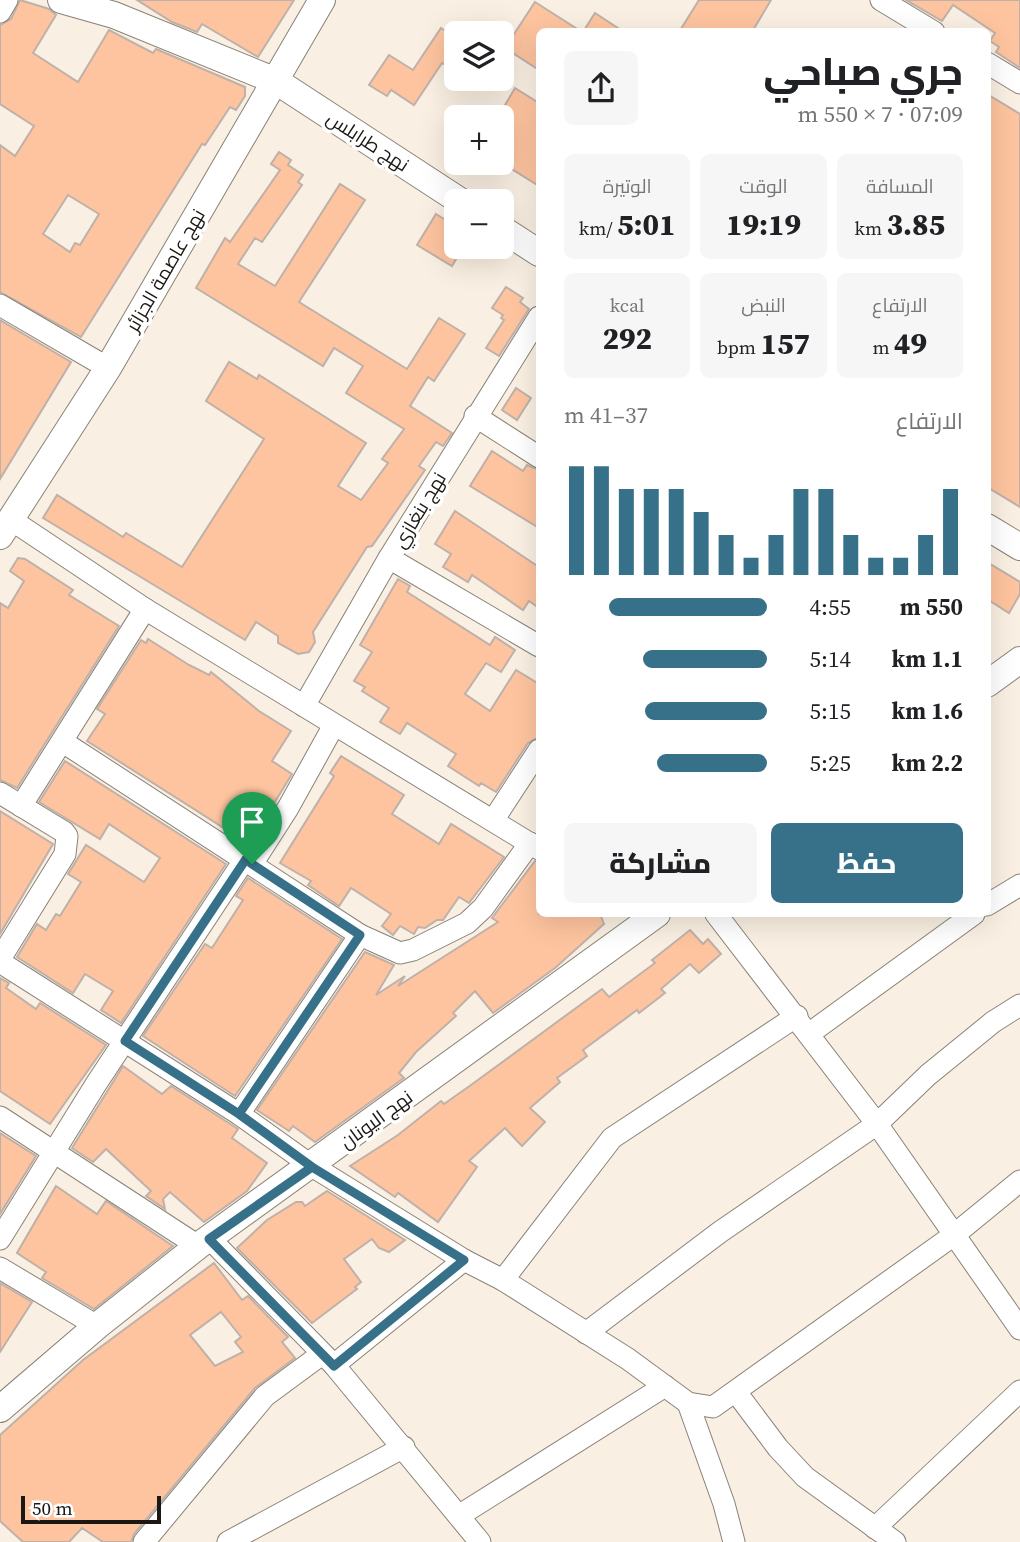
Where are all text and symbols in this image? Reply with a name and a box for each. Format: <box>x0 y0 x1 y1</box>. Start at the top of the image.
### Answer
map controls <box>444 21 514 259</box>
button: layers <box>444 21 514 91</box>
text: جري صباحي <box>763 46 963 98</box>
button: share <box>564 51 638 125</box>
text: 07:09 · 7 × 550 m <box>797 98 963 130</box>
street label: نهج طرابلس <box>321 105 414 178</box>
button: + <box>444 105 514 175</box>
text: الوتيرة <box>603 173 652 199</box>
text: الوقت <box>739 173 788 199</box>
text: المسافة <box>866 173 934 199</box>
button: − <box>444 189 514 259</box>
street label: نهج عاصمة الجزائر <box>119 204 212 338</box>
text: 5:01 <box>617 204 676 245</box>
text: 19:19 <box>726 204 801 245</box>
text: 3.85 <box>887 204 945 245</box>
text: /km <box>579 215 617 241</box>
text: km <box>855 215 887 241</box>
text: kcal <box>610 292 644 318</box>
text: النبض <box>741 292 786 318</box>
text: الارتفاع <box>872 292 928 318</box>
text: 292 <box>602 318 652 359</box>
text: 157 <box>760 323 810 364</box>
text: 49 <box>894 323 927 364</box>
text: bpm <box>717 334 760 360</box>
text: m <box>873 334 894 360</box>
text: 37–41 m <box>564 399 648 431</box>
text: الارتفاع <box>896 405 963 437</box>
street label: نهج بنغازي <box>386 467 454 554</box>
text: 4:55 <box>810 591 851 623</box>
text: 550 m <box>900 591 963 623</box>
text: 5:14 <box>810 643 851 675</box>
text: 1.1 km <box>892 643 963 675</box>
text: 5:15 <box>810 695 851 727</box>
text: 1.6 km <box>892 695 963 727</box>
text: 5:25 <box>810 747 851 779</box>
text: 2.2 km <box>892 747 963 779</box>
pin <box>222 792 282 864</box>
icon: arrive <box>233 803 271 841</box>
button: مشاركة <box>564 823 757 903</box>
button: حفظ <box>771 823 963 903</box>
street label: نهج اليونان <box>334 1084 418 1155</box>
scale bar <box>21 1493 161 1525</box>
text: 50 m <box>32 1495 73 1521</box>

